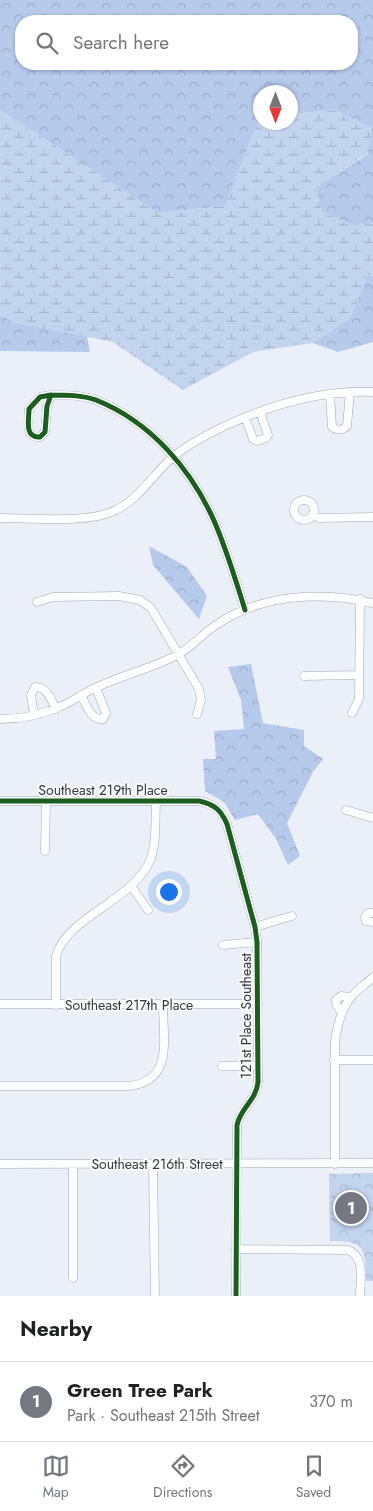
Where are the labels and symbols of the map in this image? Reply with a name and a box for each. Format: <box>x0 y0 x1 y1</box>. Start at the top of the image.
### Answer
north arrow <box>253 85 298 130</box>
street label: Southeast 219th Place <box>38 780 168 800</box>
your location <box>156 879 182 905</box>
street label: 121st Place Southeast <box>236 952 256 1079</box>
street label: Southeast 217th Place <box>65 995 193 1015</box>
street label: Southeast 216th Street <box>91 1154 223 1174</box>
pin: 1 <box>335 1189 367 1227</box>

